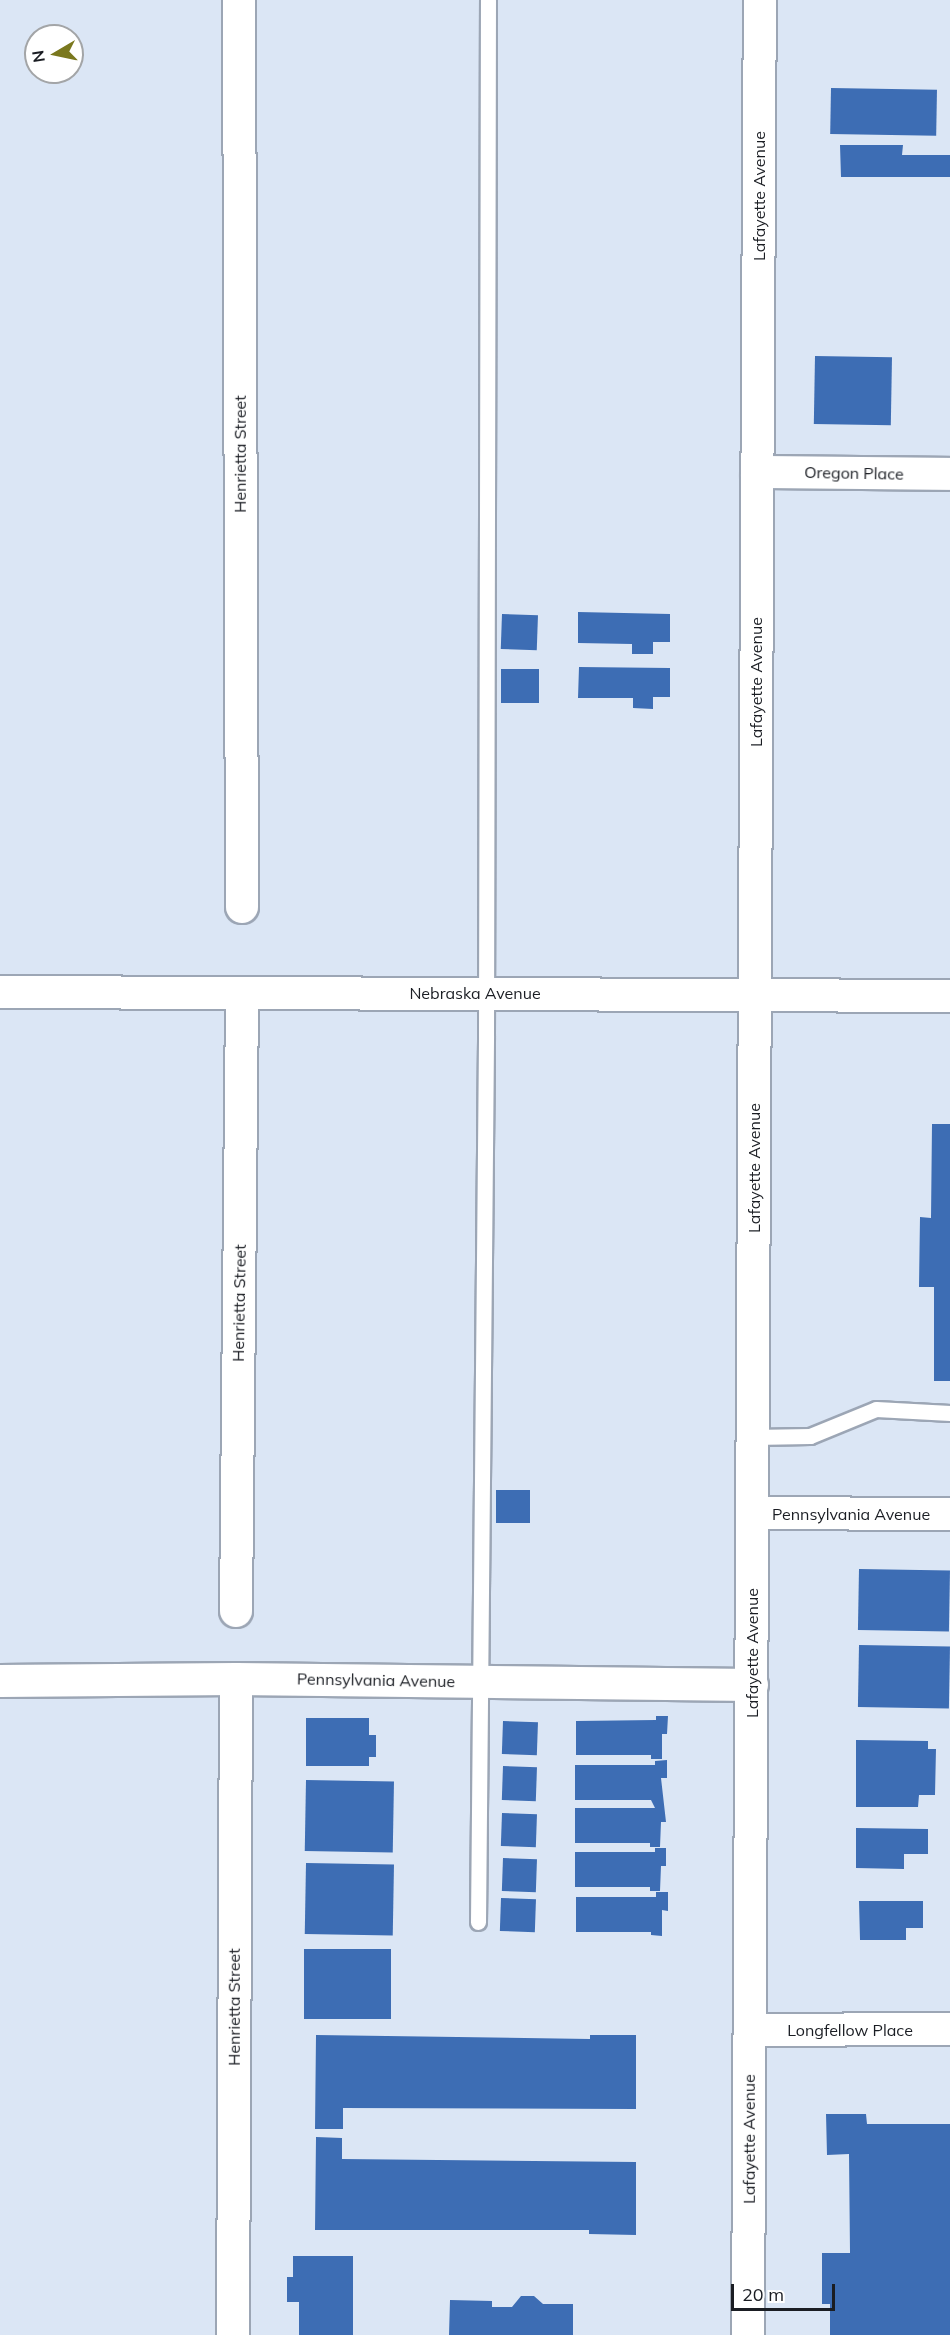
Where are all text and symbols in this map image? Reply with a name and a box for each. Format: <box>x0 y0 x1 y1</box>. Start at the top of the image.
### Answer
north arrow <box>24 24 84 84</box>
text: N <box>27 49 49 64</box>
street label: Lafayette Avenue <box>749 131 769 261</box>
street label: Henrietta Street <box>230 395 250 513</box>
street label: Oregon Place <box>804 463 904 483</box>
street label: Lafayette Avenue <box>746 617 766 747</box>
street label: Nebraska Avenue <box>409 983 541 1003</box>
street label: Lafayette Avenue <box>744 1103 764 1233</box>
street label: Henrietta Street <box>228 1244 250 1362</box>
street label: Pennsylvania Avenue <box>772 1504 930 1524</box>
street label: Lafayette Avenue <box>742 1588 762 1718</box>
street label: Pennsylvania Avenue <box>297 1669 455 1691</box>
street label: Henrietta Street <box>224 1948 244 2066</box>
street label: Longfellow Place <box>787 2020 913 2040</box>
street label: Lafayette Avenue <box>739 2074 759 2204</box>
scale bar <box>734 2272 838 2310</box>
text: 20 m <box>742 2283 784 2306</box>

